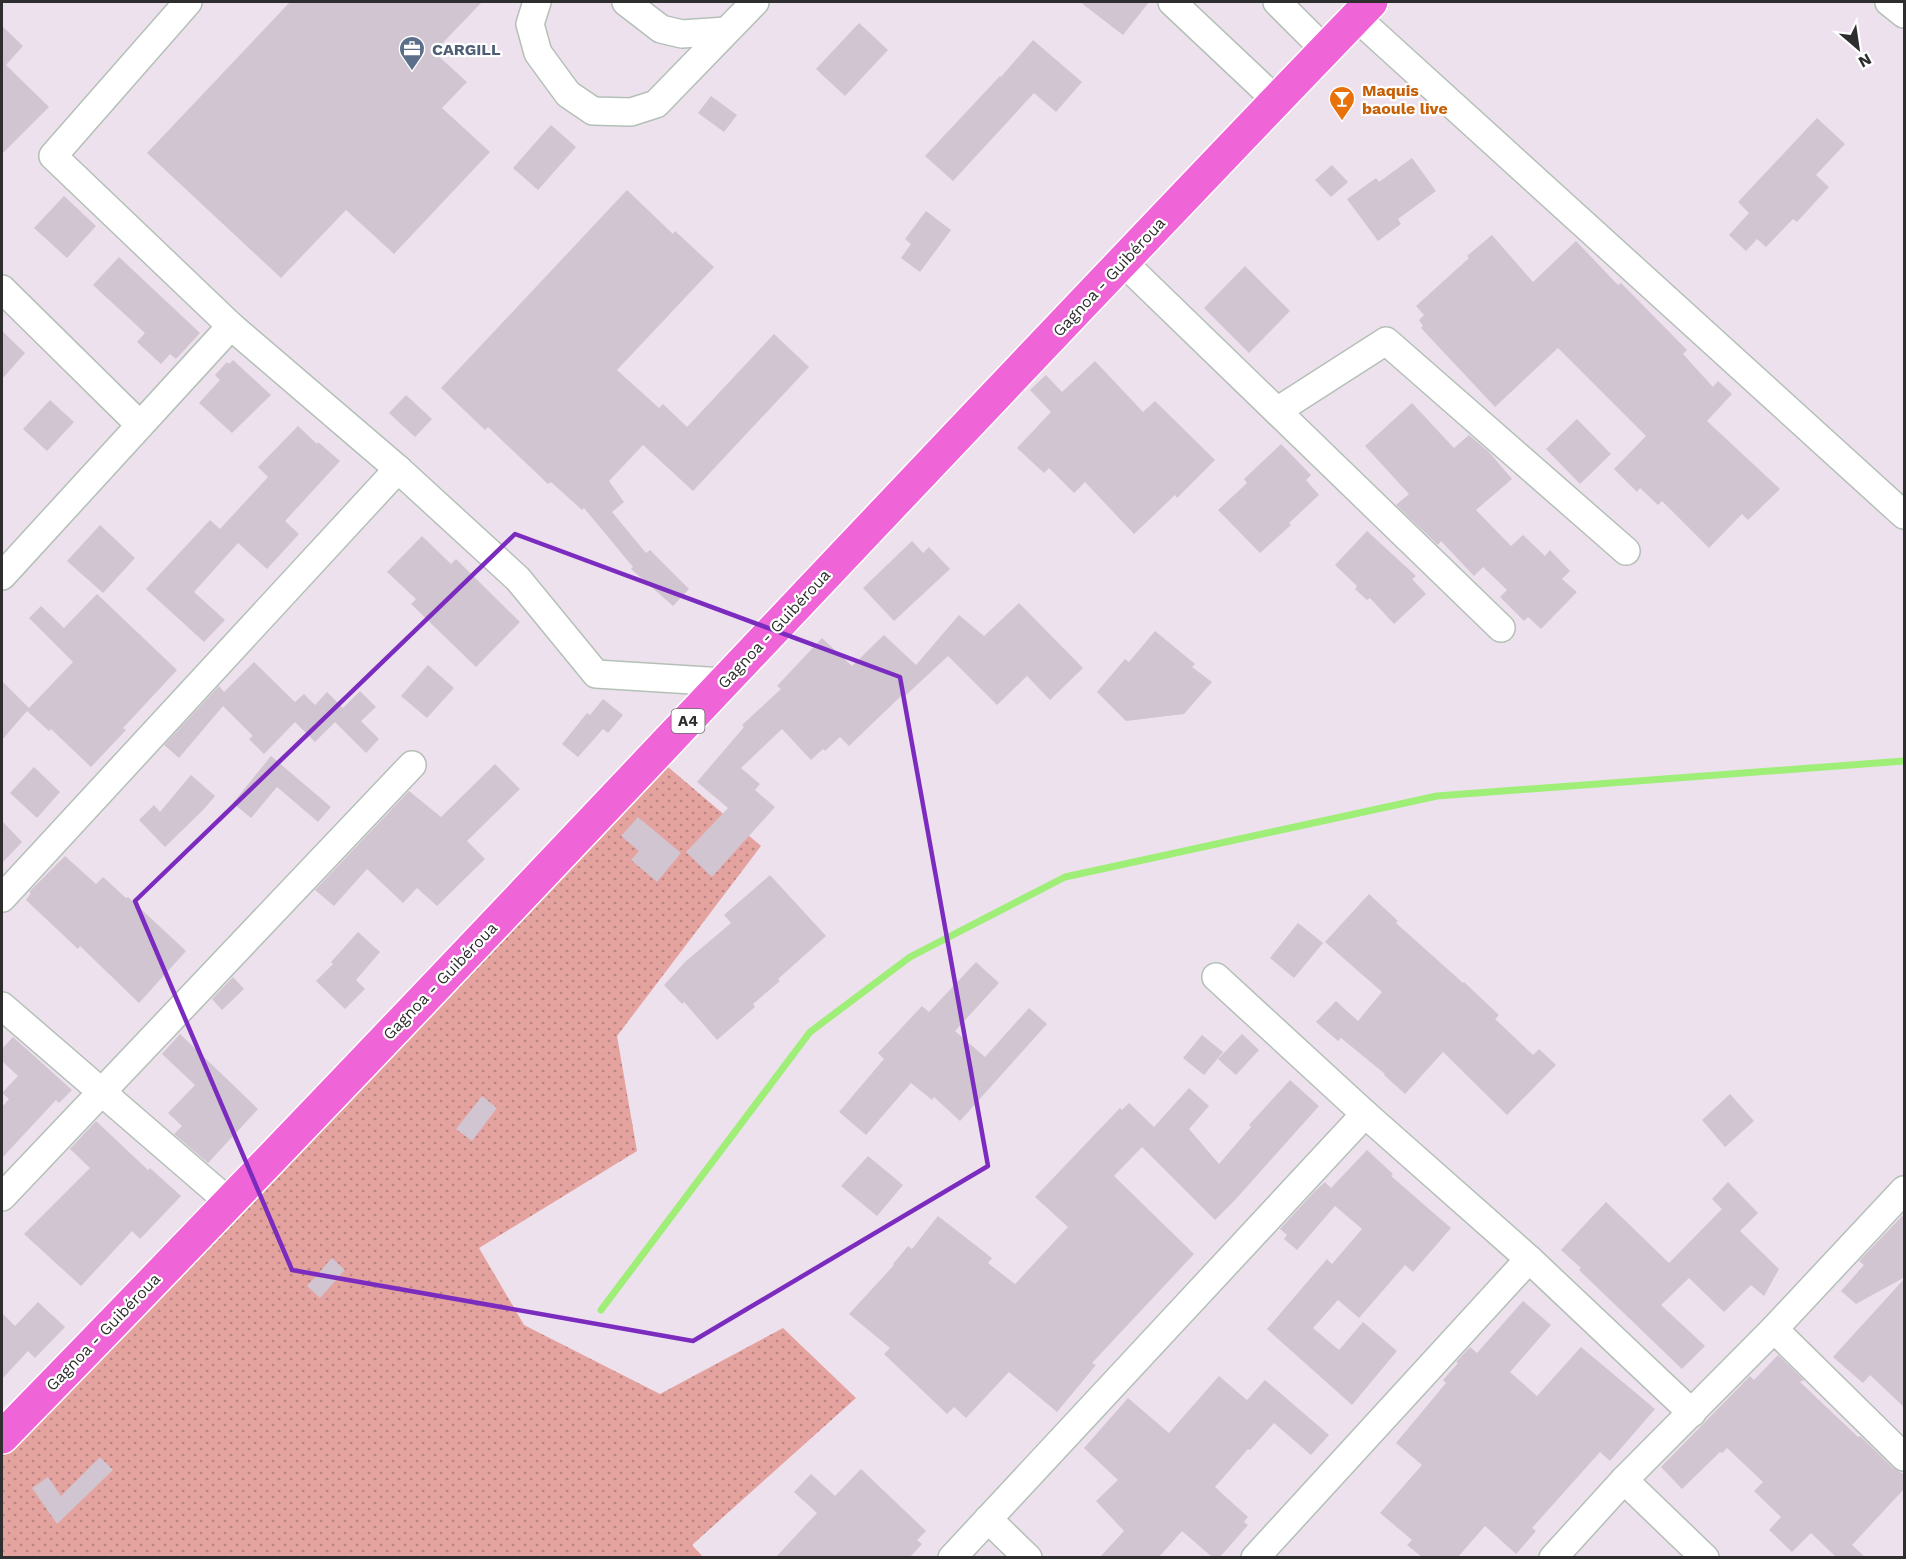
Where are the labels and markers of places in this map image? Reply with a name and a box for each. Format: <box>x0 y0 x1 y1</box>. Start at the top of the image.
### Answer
office icon: CARGILL <box>397 34 427 72</box>
place label: CARGILL <box>432 40 501 59</box>
place label: Maquis baoule live <box>1362 81 1448 118</box>
bar icon: Maquis baoule live <box>1327 84 1357 122</box>

